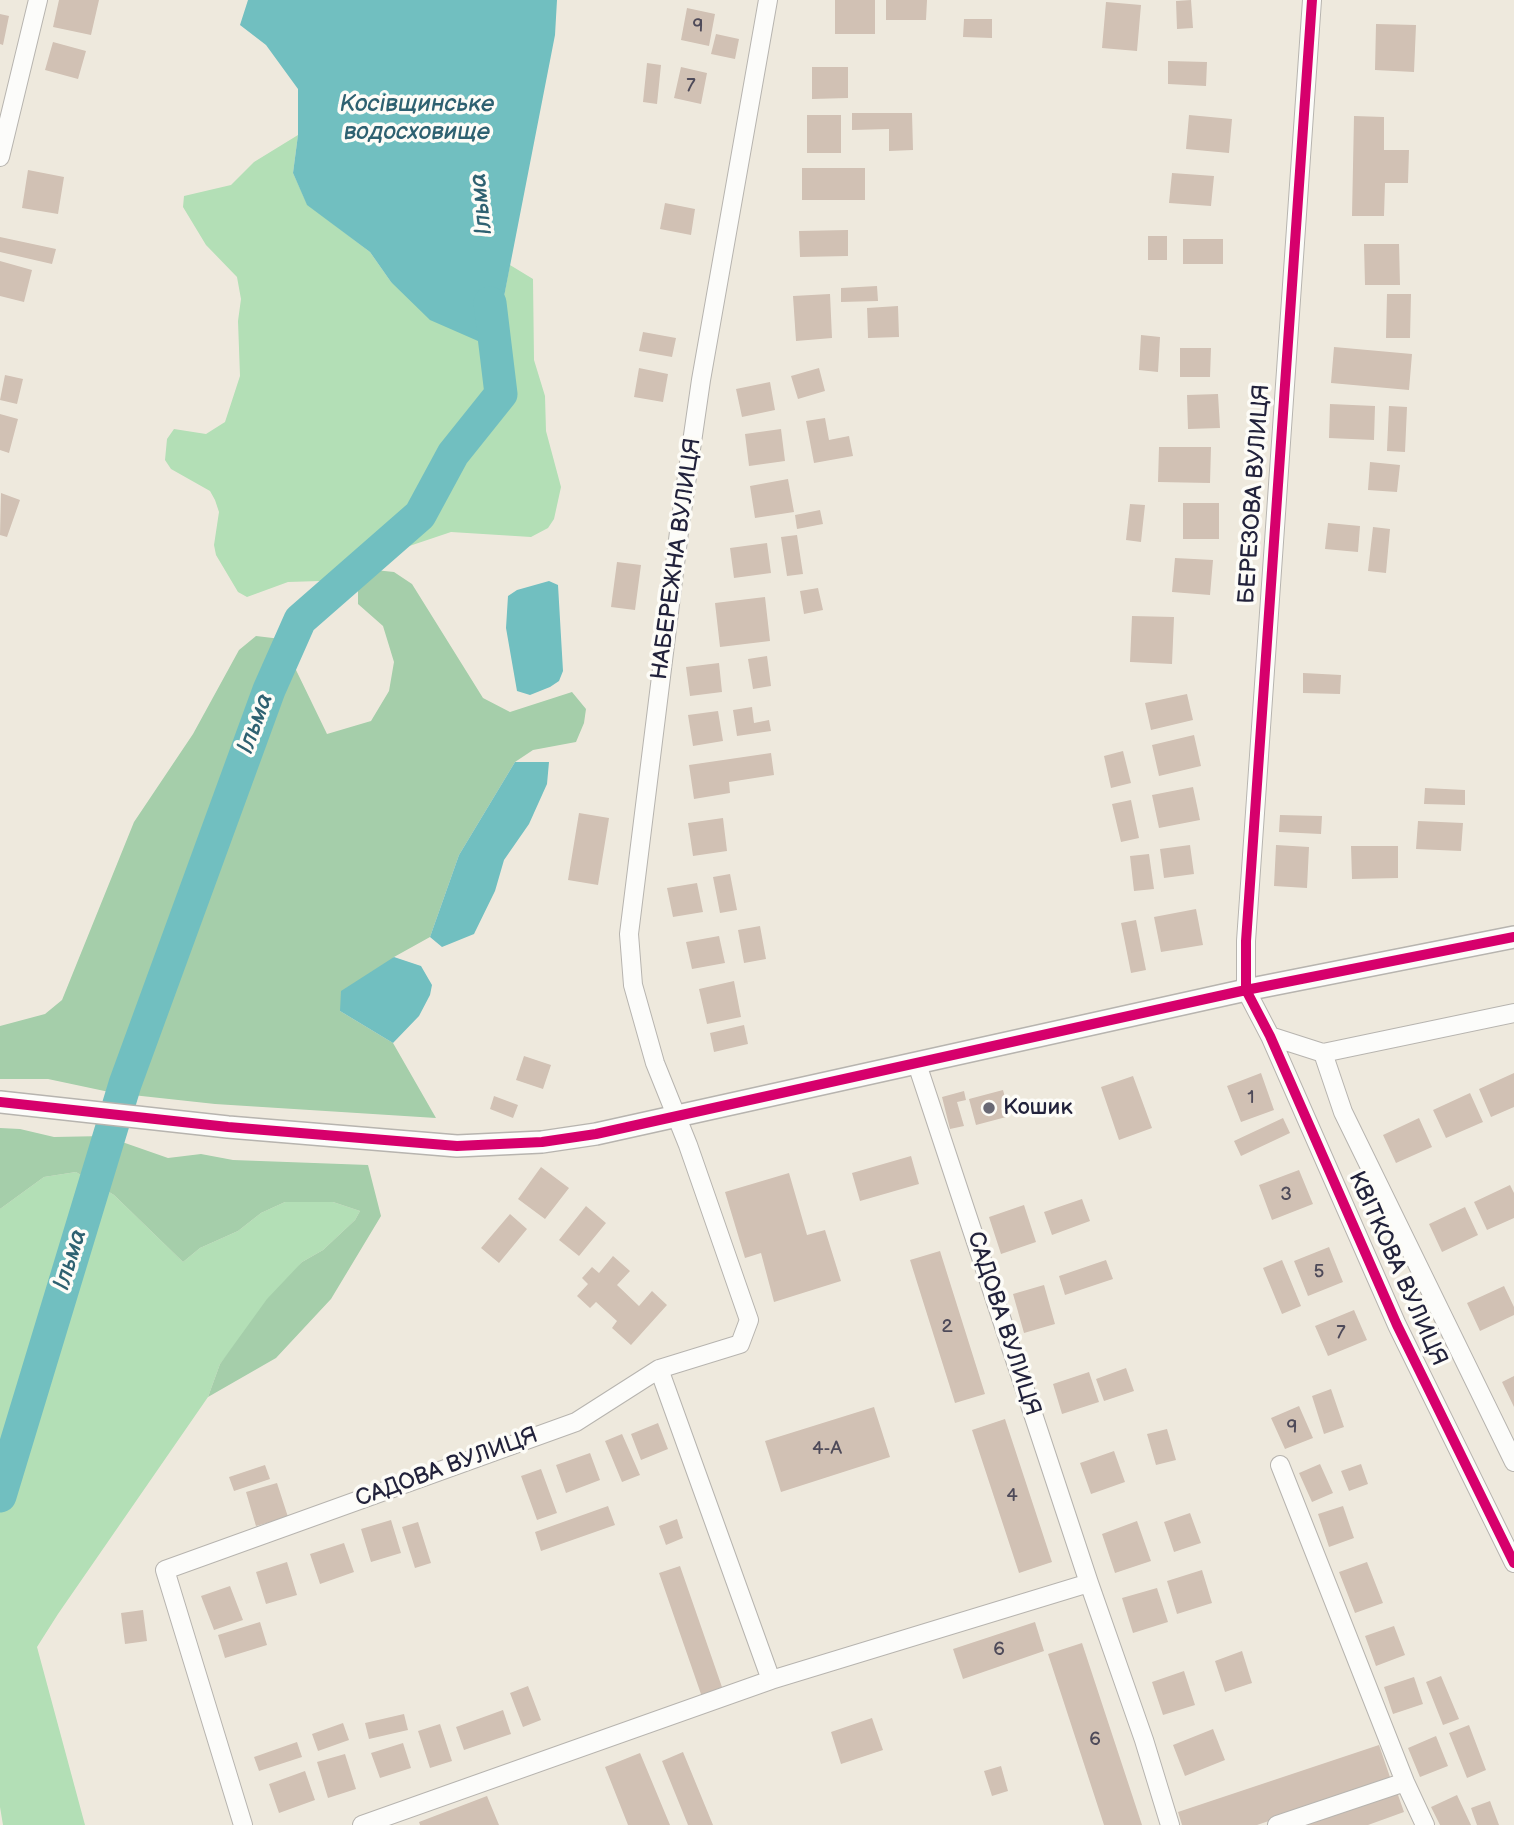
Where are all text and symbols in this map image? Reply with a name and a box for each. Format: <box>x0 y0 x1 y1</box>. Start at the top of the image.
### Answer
house number: 9 <box>693 16 703 38</box>
house number: 7 <box>686 75 696 97</box>
water label: Косівщинське водосховище <box>340 91 494 147</box>
water label: Ільма <box>464 171 500 237</box>
street label: БЕРЕЗОВА ВУЛИЦЯ <box>1234 383 1276 605</box>
street label: НАБЕРЕЖНА ВУЛИЦЯ <box>646 436 708 682</box>
water label: Ільма <box>232 690 280 758</box>
house number: 1 <box>1247 1087 1255 1109</box>
place label: Кошик <box>1003 1094 1073 1122</box>
marker: Кошик <box>981 1100 997 1116</box>
street label: КВІТКОВА ВУЛИЦЯ <box>1342 1167 1452 1371</box>
house number: 3 <box>1280 1184 1292 1206</box>
water label: Ільма <box>48 1226 94 1294</box>
street label: САДОВА ВУЛИЦЯ <box>960 1229 1046 1419</box>
house number: 5 <box>1314 1261 1324 1283</box>
house number: 2 <box>941 1316 953 1338</box>
house number: 7 <box>1336 1322 1346 1344</box>
house number: 9 <box>1287 1417 1297 1439</box>
street label: САДОВА ВУЛИЦЯ <box>352 1422 542 1514</box>
house number: 4-А <box>812 1438 842 1460</box>
house number: 4 <box>1006 1485 1018 1507</box>
house number: 6 <box>993 1639 1005 1661</box>
house number: 6 <box>1089 1729 1101 1751</box>

